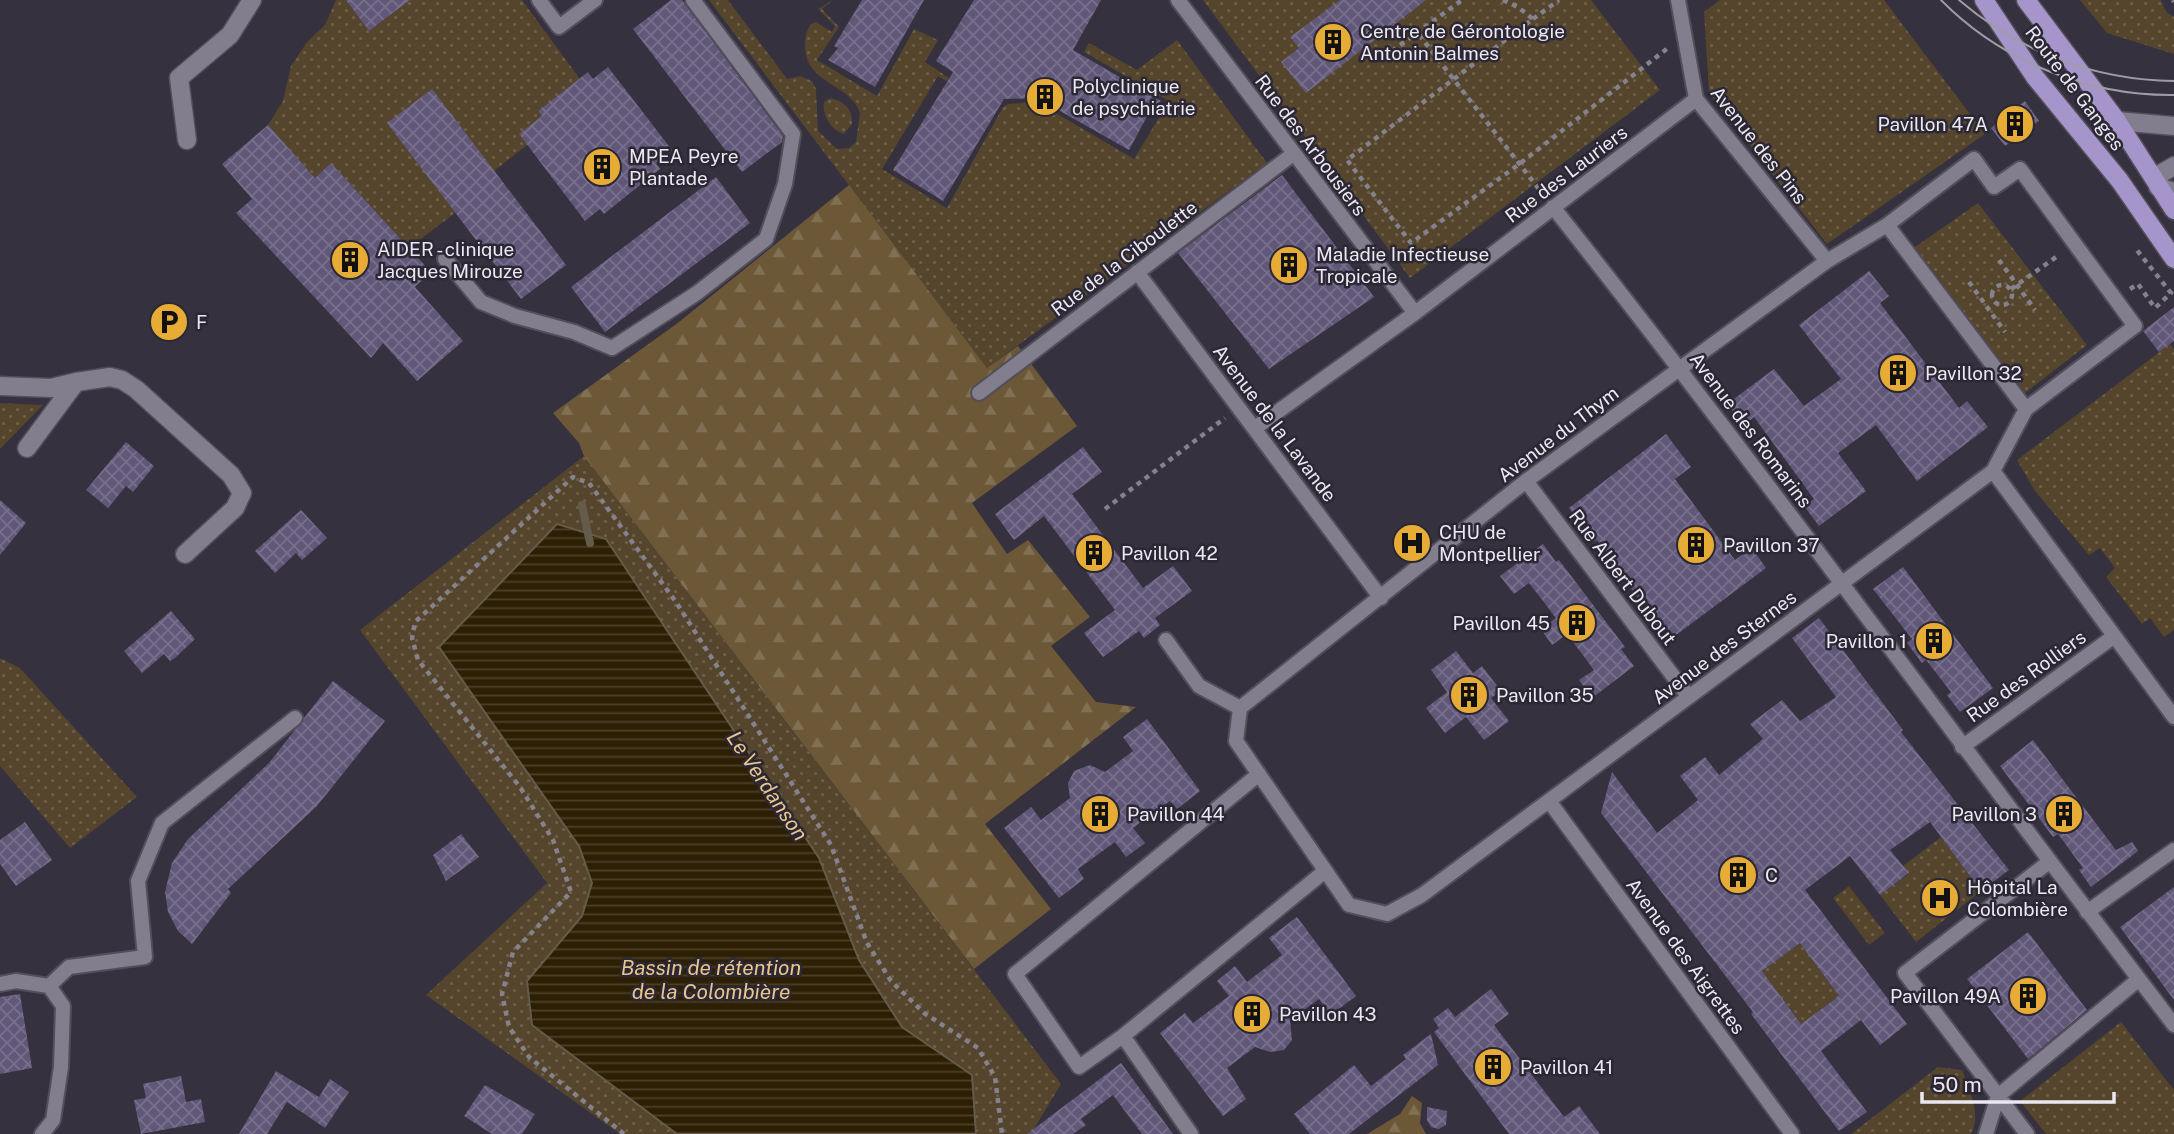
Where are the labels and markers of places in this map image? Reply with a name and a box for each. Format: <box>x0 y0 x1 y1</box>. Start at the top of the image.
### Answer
place label: Centre de Gérontologie Antonin Balmes <box>1360 20 1565 64</box>
building icon: Centre de Gérontologie Antonin Balmes <box>1312 21 1354 63</box>
place label: Polyclinique de psychiatrie <box>1072 75 1196 119</box>
building icon: Polyclinique de psychiatrie <box>1024 76 1066 118</box>
building icon: Pavillon 47A <box>1994 103 2036 145</box>
place label: Pavillon 47A <box>1878 113 1988 135</box>
place label: MPEA Peyre Plantade <box>629 145 738 189</box>
building icon: MPEA Peyre Plantade <box>581 146 623 188</box>
place label: AIDER - clinique Jacques Mirouze <box>377 238 523 282</box>
building icon: AIDER - clinique Jacques Mirouze <box>329 239 371 281</box>
place label: Maladie Infectieuse Tropicale <box>1316 243 1489 287</box>
building icon: Maladie Infectieuse Tropicale <box>1268 244 1310 286</box>
parking icon: F <box>148 301 190 343</box>
place label: F <box>196 311 207 333</box>
building icon: Pavillon 32 <box>1877 352 1919 394</box>
place label: Pavillon 32 <box>1925 362 2022 384</box>
place label: CHU de Montpellier <box>1439 521 1541 565</box>
hospital icon: CHU de Montpellier <box>1391 522 1433 564</box>
building icon: Pavillon 37 <box>1675 524 1717 566</box>
building icon: Pavillon 42 <box>1073 532 1115 574</box>
place label: Pavillon 37 <box>1723 534 1820 556</box>
place label: Pavillon 42 <box>1121 542 1218 564</box>
building icon: Pavillon 45 <box>1556 602 1598 644</box>
place label: Pavillon 45 <box>1452 612 1550 634</box>
building icon: Pavillon 1 <box>1913 620 1955 662</box>
place label: Pavillon 1 <box>1826 630 1907 652</box>
building icon: Pavillon 35 <box>1448 674 1490 716</box>
place label: Pavillon 35 <box>1496 684 1594 706</box>
building icon: Pavillon 44 <box>1079 793 1121 835</box>
building icon: Pavillon 3 <box>2043 793 2085 835</box>
place label: Pavillon 44 <box>1127 803 1225 825</box>
place label: Pavillon 3 <box>1951 803 2037 825</box>
building icon: C <box>1717 854 1759 896</box>
place label: C <box>1765 864 1778 886</box>
place label: Hôpital La Colombière <box>1967 876 2068 920</box>
hospital icon: Hôpital La Colombière <box>1919 877 1961 919</box>
building icon: Pavillon 49A <box>2007 975 2049 1017</box>
place label: Pavillon 49A <box>1890 985 2001 1007</box>
building icon: Pavillon 43 <box>1231 993 1273 1035</box>
place label: Pavillon 43 <box>1279 1003 1377 1025</box>
building icon: Pavillon 41 <box>1472 1046 1514 1088</box>
place label: Pavillon 41 <box>1520 1056 1613 1078</box>

